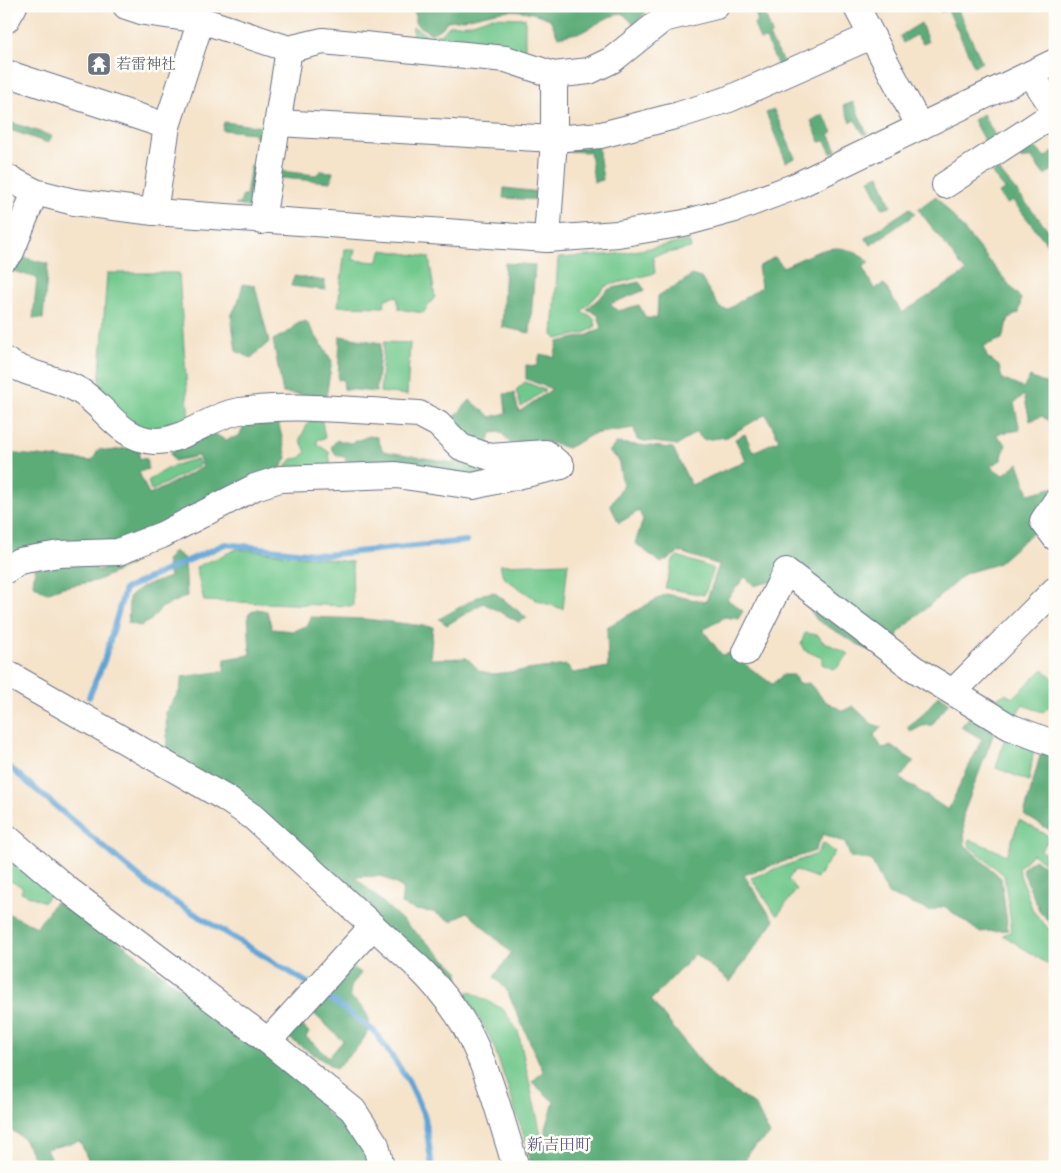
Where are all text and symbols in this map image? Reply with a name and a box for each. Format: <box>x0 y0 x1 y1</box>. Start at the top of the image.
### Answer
temple icon: 若雷神社 <box>86 51 112 77</box>
place label: 若雷神社 <box>116 55 176 76</box>
district label: 新吉田町 <box>527 1135 591 1157</box>

